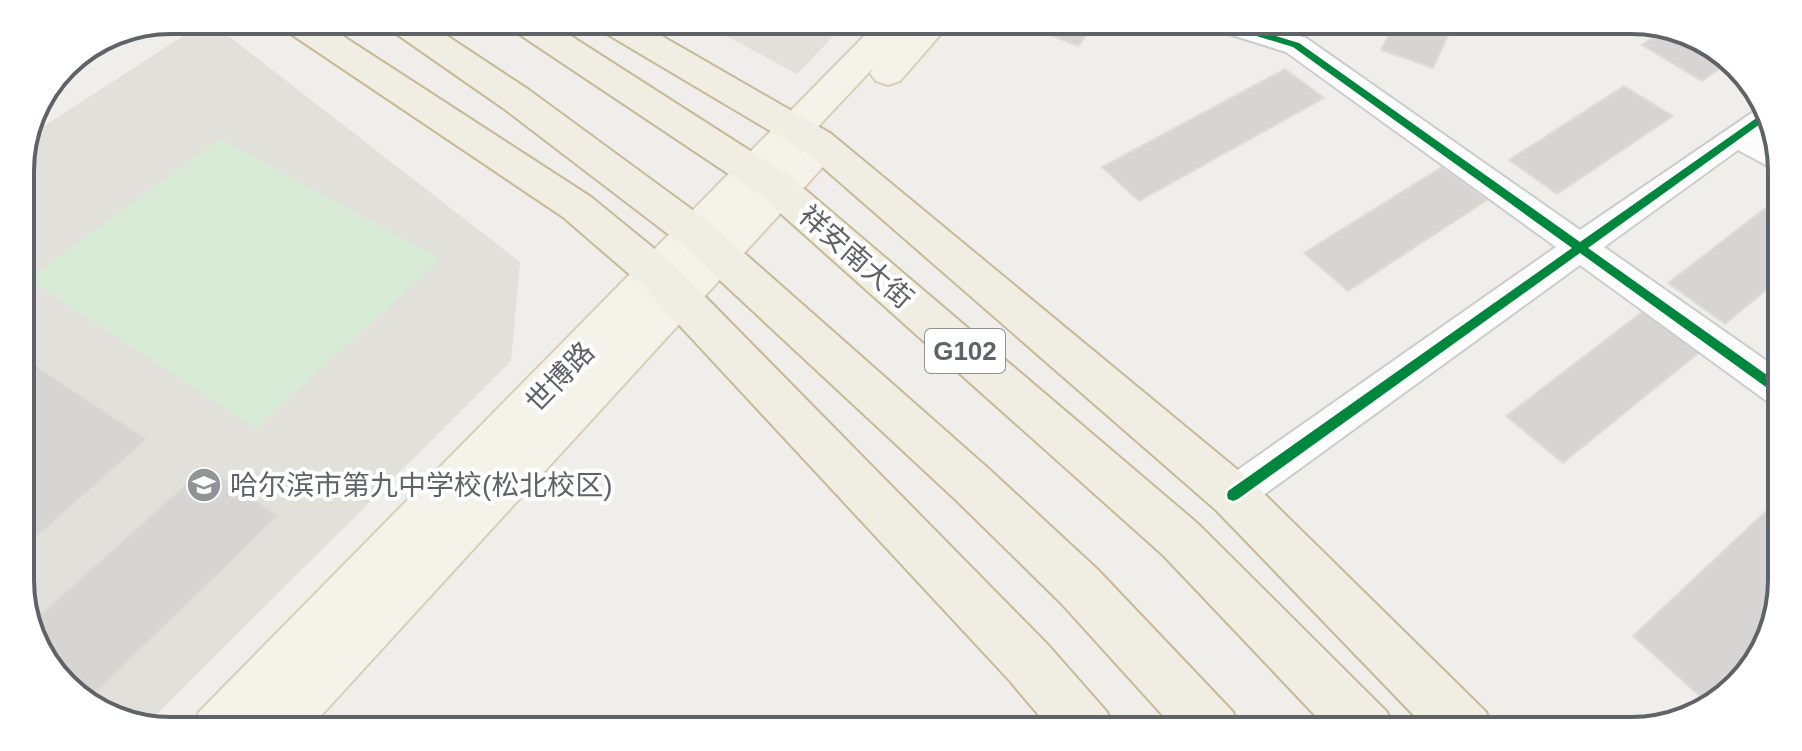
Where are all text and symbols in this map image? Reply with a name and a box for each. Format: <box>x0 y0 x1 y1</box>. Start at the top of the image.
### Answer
street label: 祥安南大街 <box>793 199 919 315</box>
road number: G102 <box>925 329 1005 373</box>
street label: 世博路 <box>520 336 600 418</box>
school or university icon: 哈尔滨市第九中学校(松北校区) <box>185 466 223 504</box>
place label: 哈尔滨市第九中学校(松北校区) <box>230 470 613 501</box>

